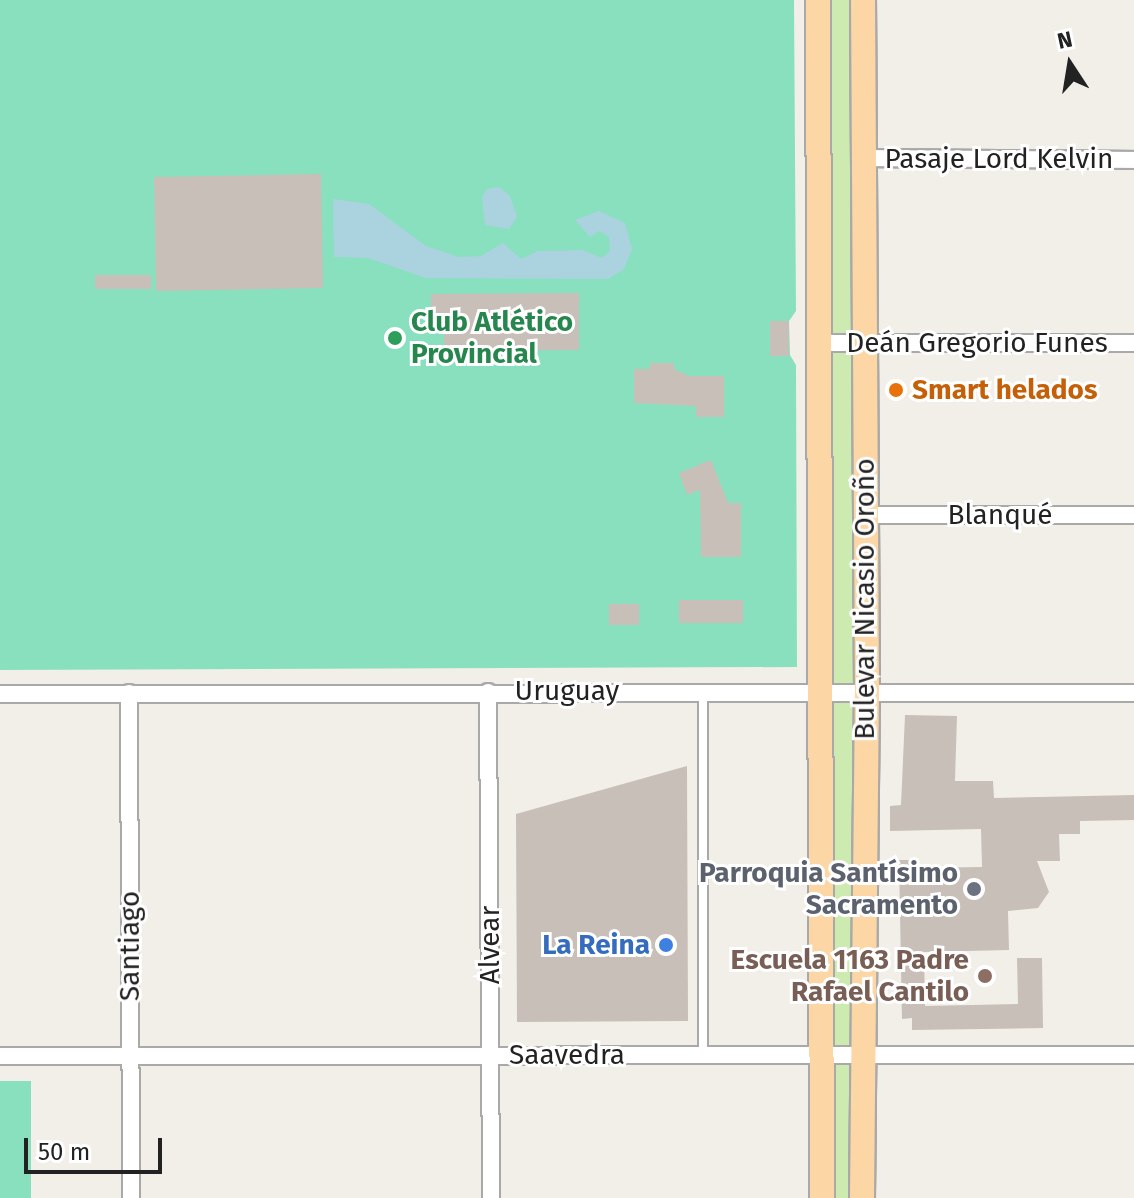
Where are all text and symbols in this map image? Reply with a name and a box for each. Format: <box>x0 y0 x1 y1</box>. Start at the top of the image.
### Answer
north arrow <box>1030 24 1110 104</box>
text: N <box>1055 25 1075 55</box>
street label: Pasaje Lord Kelvin <box>884 142 1114 176</box>
place label: Club Atlético Provincial <box>411 305 573 371</box>
street label: Deán Gregorio Funes <box>846 326 1108 360</box>
marker: Club Atlético Provincial <box>386 329 404 347</box>
place label: Smart helados <box>912 373 1097 407</box>
marker: Smart helados <box>887 381 905 399</box>
street label: Bulevar Nicasio Oroño <box>848 458 882 740</box>
street label: Blanqué <box>947 498 1053 532</box>
street label: Uruguay <box>515 674 619 708</box>
place label: Parroquia Santísimo Sacramento <box>699 856 958 922</box>
marker: Parroquia Santísimo Sacramento <box>965 880 983 898</box>
street label: Santiago <box>113 891 147 1001</box>
street label: Alvear <box>473 906 507 984</box>
place label: La Reina <box>542 928 650 962</box>
marker: La Reina <box>657 936 675 954</box>
place label: Escuela 1163 Padre Rafael Cantilo <box>731 943 969 1009</box>
marker: Escuela 1163 Padre Rafael Cantilo <box>976 967 994 985</box>
street label: Saavedra <box>509 1038 625 1072</box>
scale bar <box>28 1122 166 1172</box>
text: 50 m <box>38 1138 90 1166</box>

